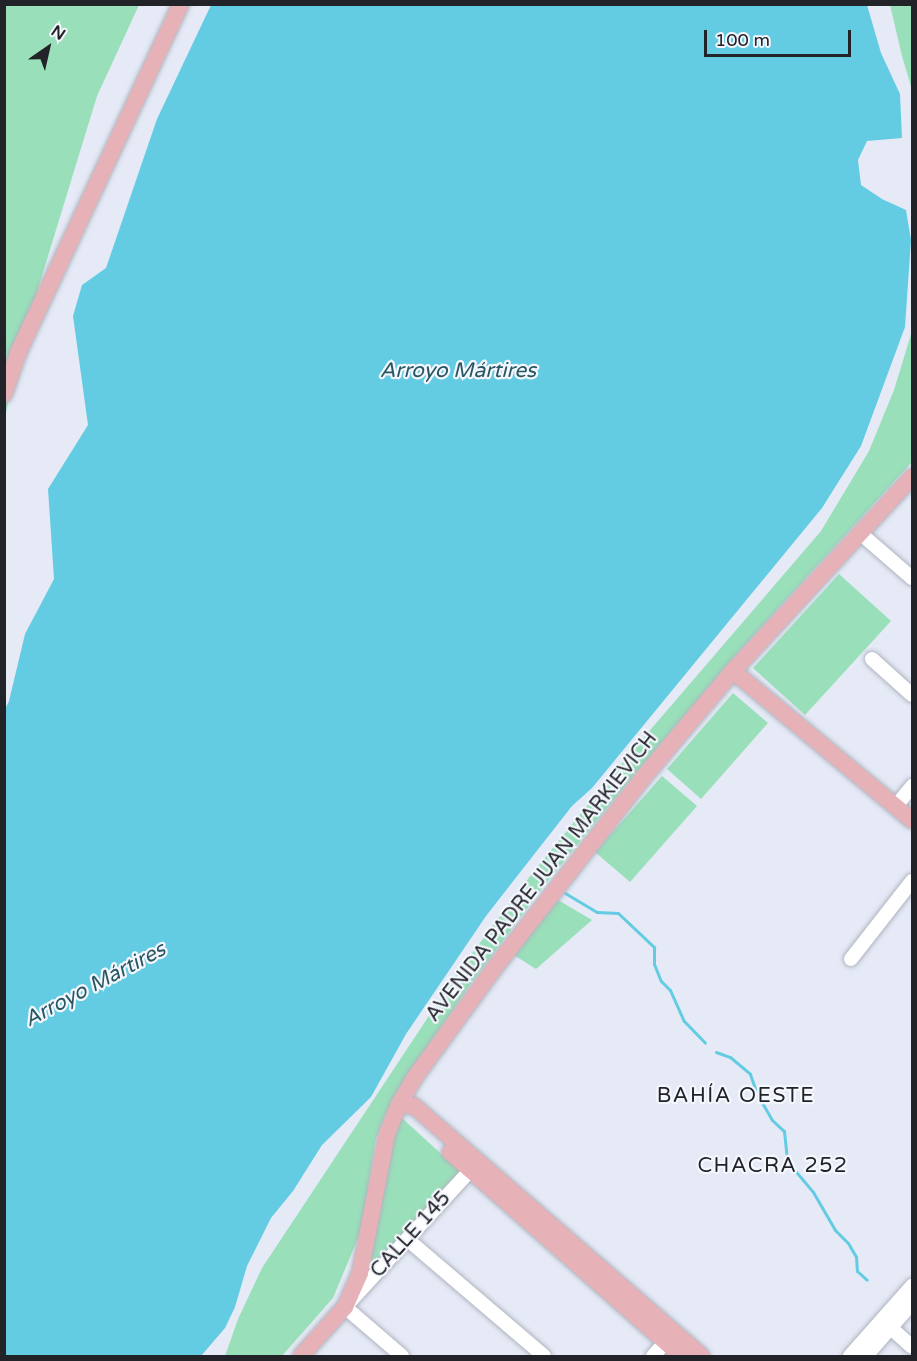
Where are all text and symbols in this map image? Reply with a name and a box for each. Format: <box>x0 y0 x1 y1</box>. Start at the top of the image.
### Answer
north arrow <box>18 18 78 78</box>
scale bar <box>707 18 854 56</box>
text: N <box>47 21 69 45</box>
text: 100 m <box>715 29 770 51</box>
water label: Arroyo Mártires <box>380 358 536 384</box>
street label: AVENIDA PADRE JUAN MARKIEVICH <box>421 727 663 1027</box>
water label: Arroyo Mártires <box>20 937 170 1033</box>
district label: BAHÍA OESTE <box>657 1083 815 1109</box>
district label: CHACRA 252 <box>697 1153 849 1179</box>
street label: CALLE 145 <box>366 1187 456 1283</box>

